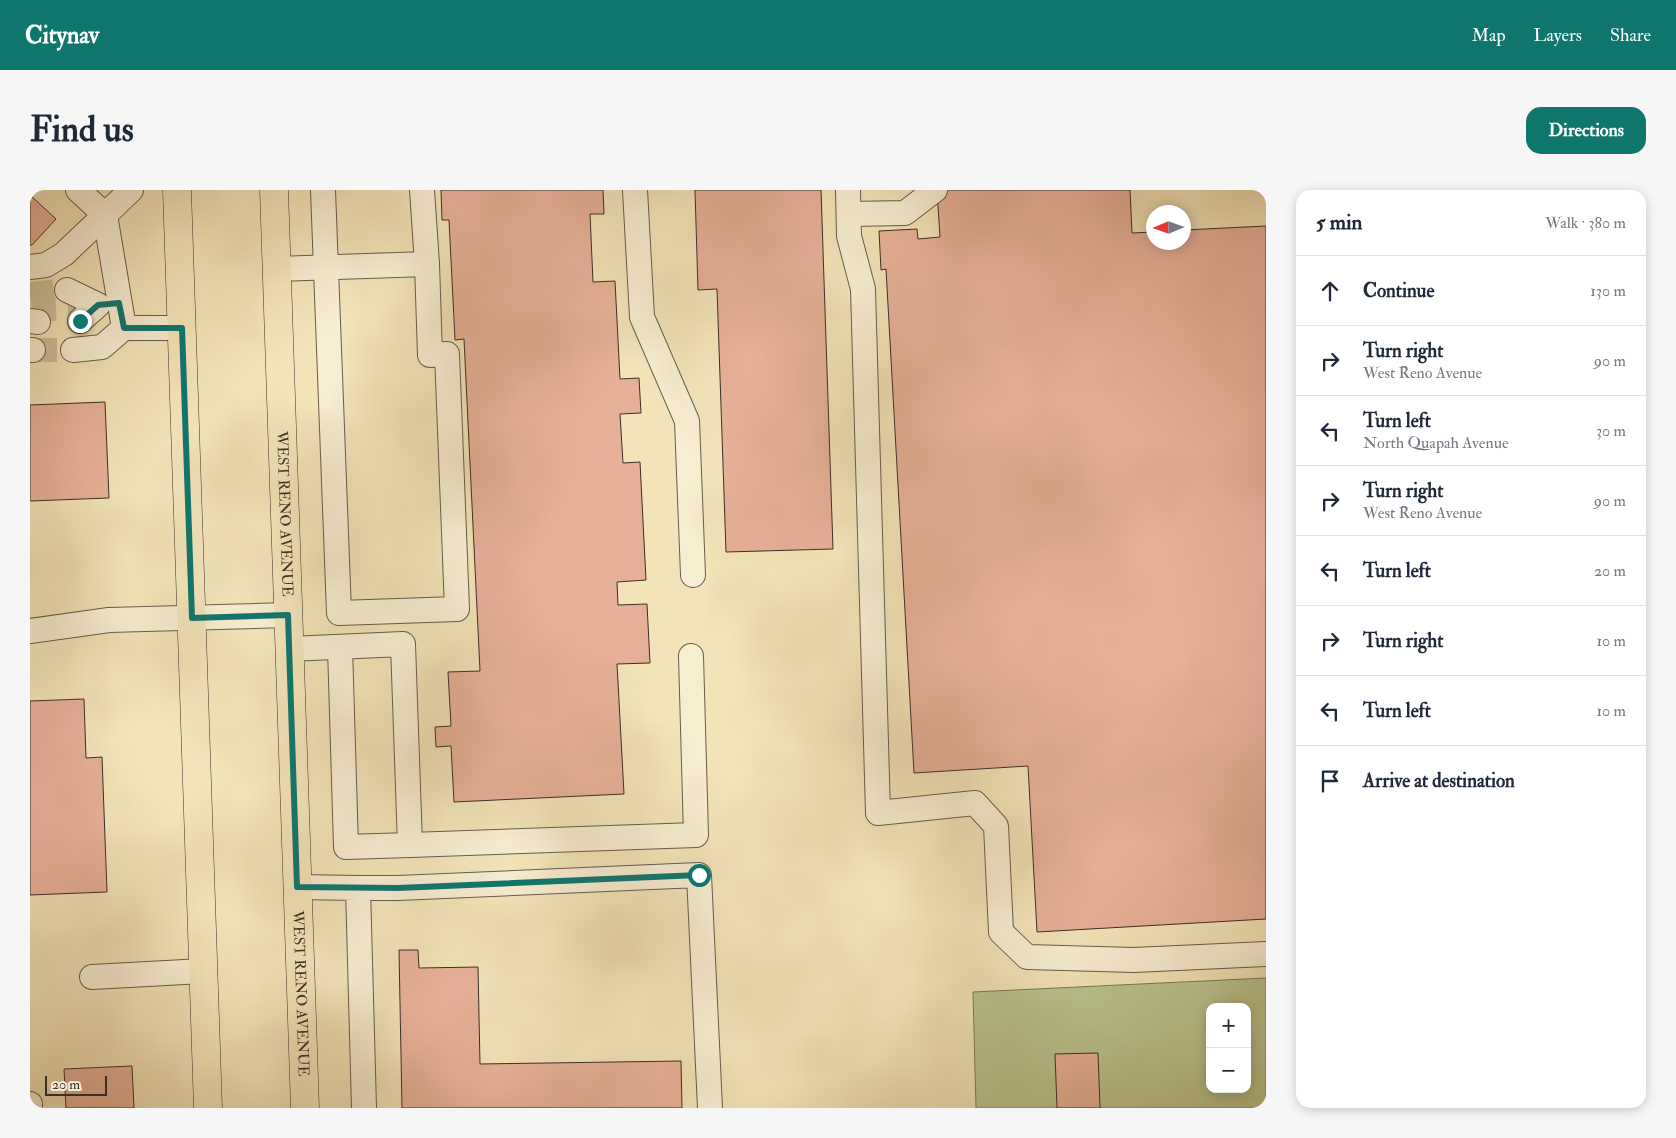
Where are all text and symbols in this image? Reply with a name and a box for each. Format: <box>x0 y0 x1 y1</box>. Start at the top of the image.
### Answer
text: Citynav <box>25 20 99 51</box>
text: Map <box>1472 24 1506 47</box>
text: Layers <box>1534 24 1582 47</box>
text: Share <box>1610 24 1651 47</box>
button: Directions <box>1526 107 1646 154</box>
text: Find us <box>30 108 134 152</box>
north arrow <box>1146 205 1191 250</box>
text: 5 min <box>1316 209 1362 236</box>
text: Walk · 380 m <box>1545 213 1626 233</box>
icon: ahead <box>1316 277 1344 305</box>
text: Continue <box>1363 279 1434 303</box>
text: 130 m <box>1590 281 1626 301</box>
route end <box>69 310 92 333</box>
text: Turn right <box>1363 339 1443 363</box>
icon: right <box>1316 347 1344 375</box>
text: 90 m <box>1594 351 1626 371</box>
text: West Reno Avenue <box>1363 363 1482 383</box>
text: Turn left <box>1363 409 1431 433</box>
icon: left <box>1316 417 1344 445</box>
text: 30 m <box>1596 421 1626 441</box>
street label: WEST RENO AVENUE <box>273 430 297 597</box>
text: North Quapah Avenue <box>1363 433 1509 453</box>
text: Turn right <box>1363 479 1443 503</box>
icon: right <box>1316 487 1344 515</box>
text: 90 m <box>1594 491 1626 511</box>
text: West Reno Avenue <box>1363 503 1482 523</box>
icon: left <box>1316 557 1344 585</box>
text: Turn left <box>1363 559 1431 583</box>
text: 20 m <box>1594 561 1626 581</box>
icon: right <box>1316 627 1344 655</box>
text: Turn right <box>1363 629 1443 653</box>
text: 10 m <box>1596 631 1626 651</box>
icon: left <box>1316 697 1344 725</box>
text: Turn left <box>1363 699 1431 723</box>
text: 10 m <box>1596 701 1626 721</box>
icon: arrive <box>1316 767 1344 795</box>
text: Arrive at destination <box>1363 769 1515 793</box>
route start <box>688 864 711 887</box>
street label: WEST RENO AVENUE <box>289 909 313 1077</box>
map controls <box>1206 1003 1251 1093</box>
button: + <box>1206 1003 1251 1048</box>
button: − <box>1206 1048 1251 1093</box>
scale bar <box>45 1073 108 1096</box>
text: 20 m <box>52 1076 80 1093</box>

